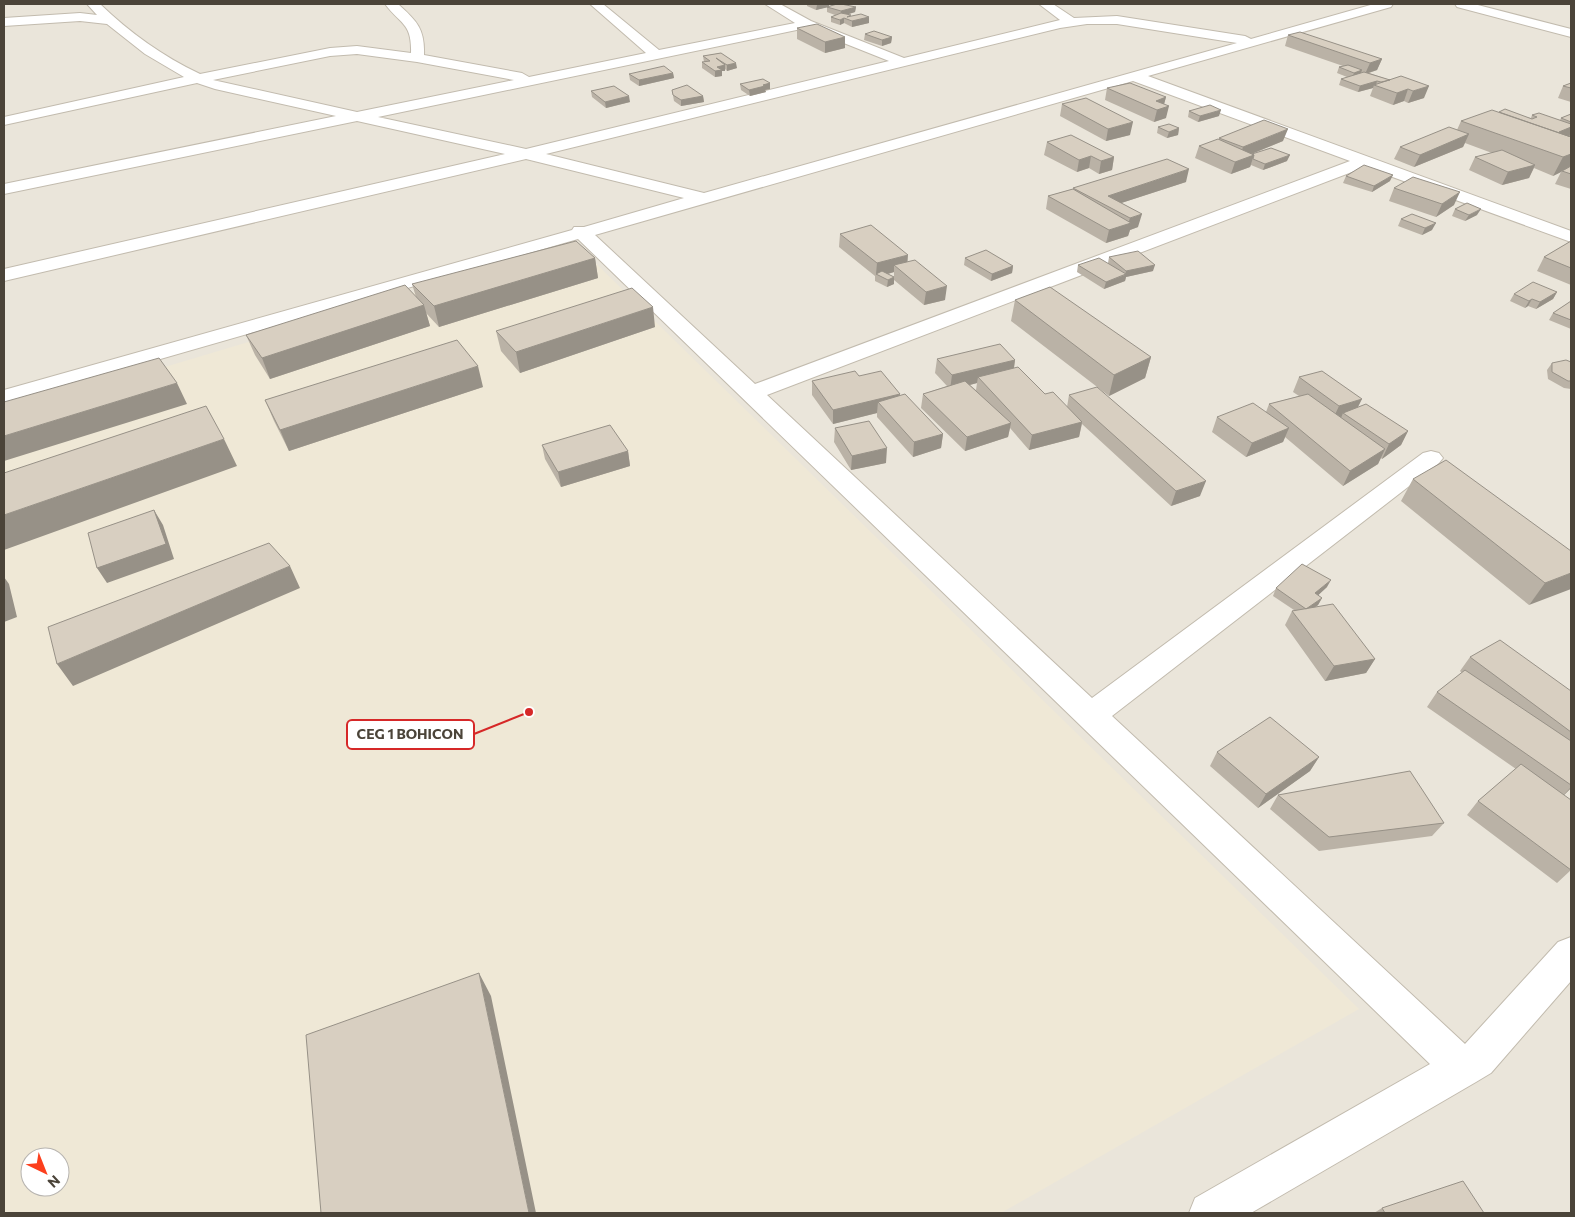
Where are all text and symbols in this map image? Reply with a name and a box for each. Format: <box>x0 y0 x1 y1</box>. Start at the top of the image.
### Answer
callout: CEG 1 BOHICON <box>347 720 474 749</box>
text: CEG 1 BOHICON <box>357 725 463 742</box>
north arrow <box>20 1147 70 1197</box>
text: N <box>45 1172 64 1192</box>

